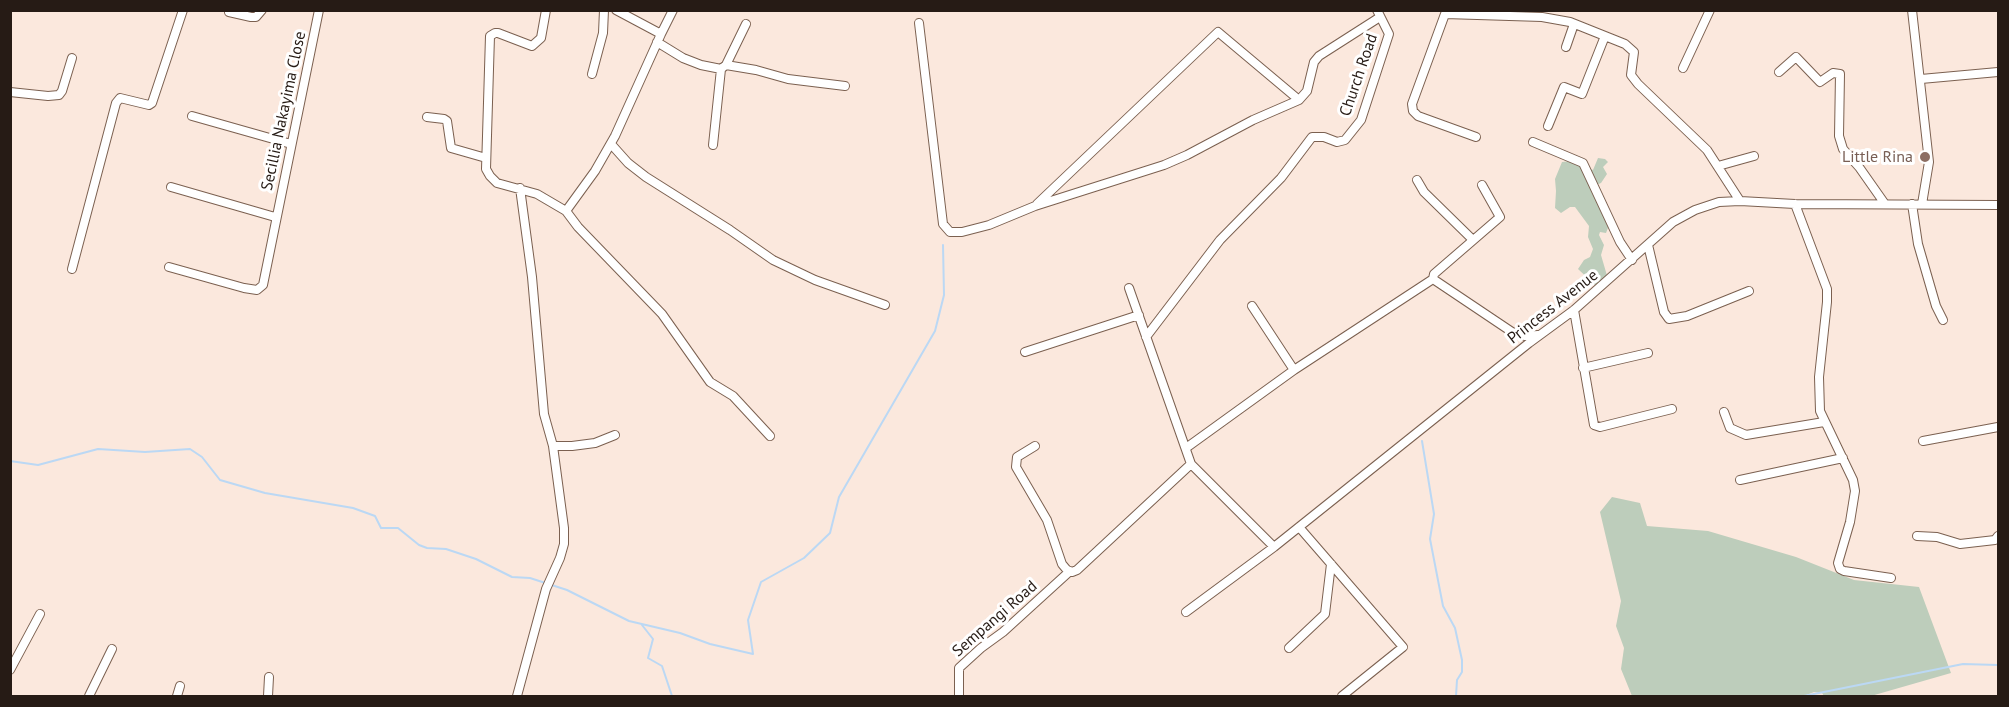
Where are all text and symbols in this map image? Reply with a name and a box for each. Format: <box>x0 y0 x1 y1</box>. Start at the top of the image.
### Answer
street label: Secillia Nakayima Close <box>258 30 310 192</box>
street label: Church Road <box>1336 31 1382 119</box>
place label: Little Rina <box>1842 147 1913 167</box>
marker: Little Rina <box>1918 150 1932 164</box>
street label: Princess Avenue <box>1504 266 1602 348</box>
street label: Sempangi Road <box>949 577 1041 661</box>

